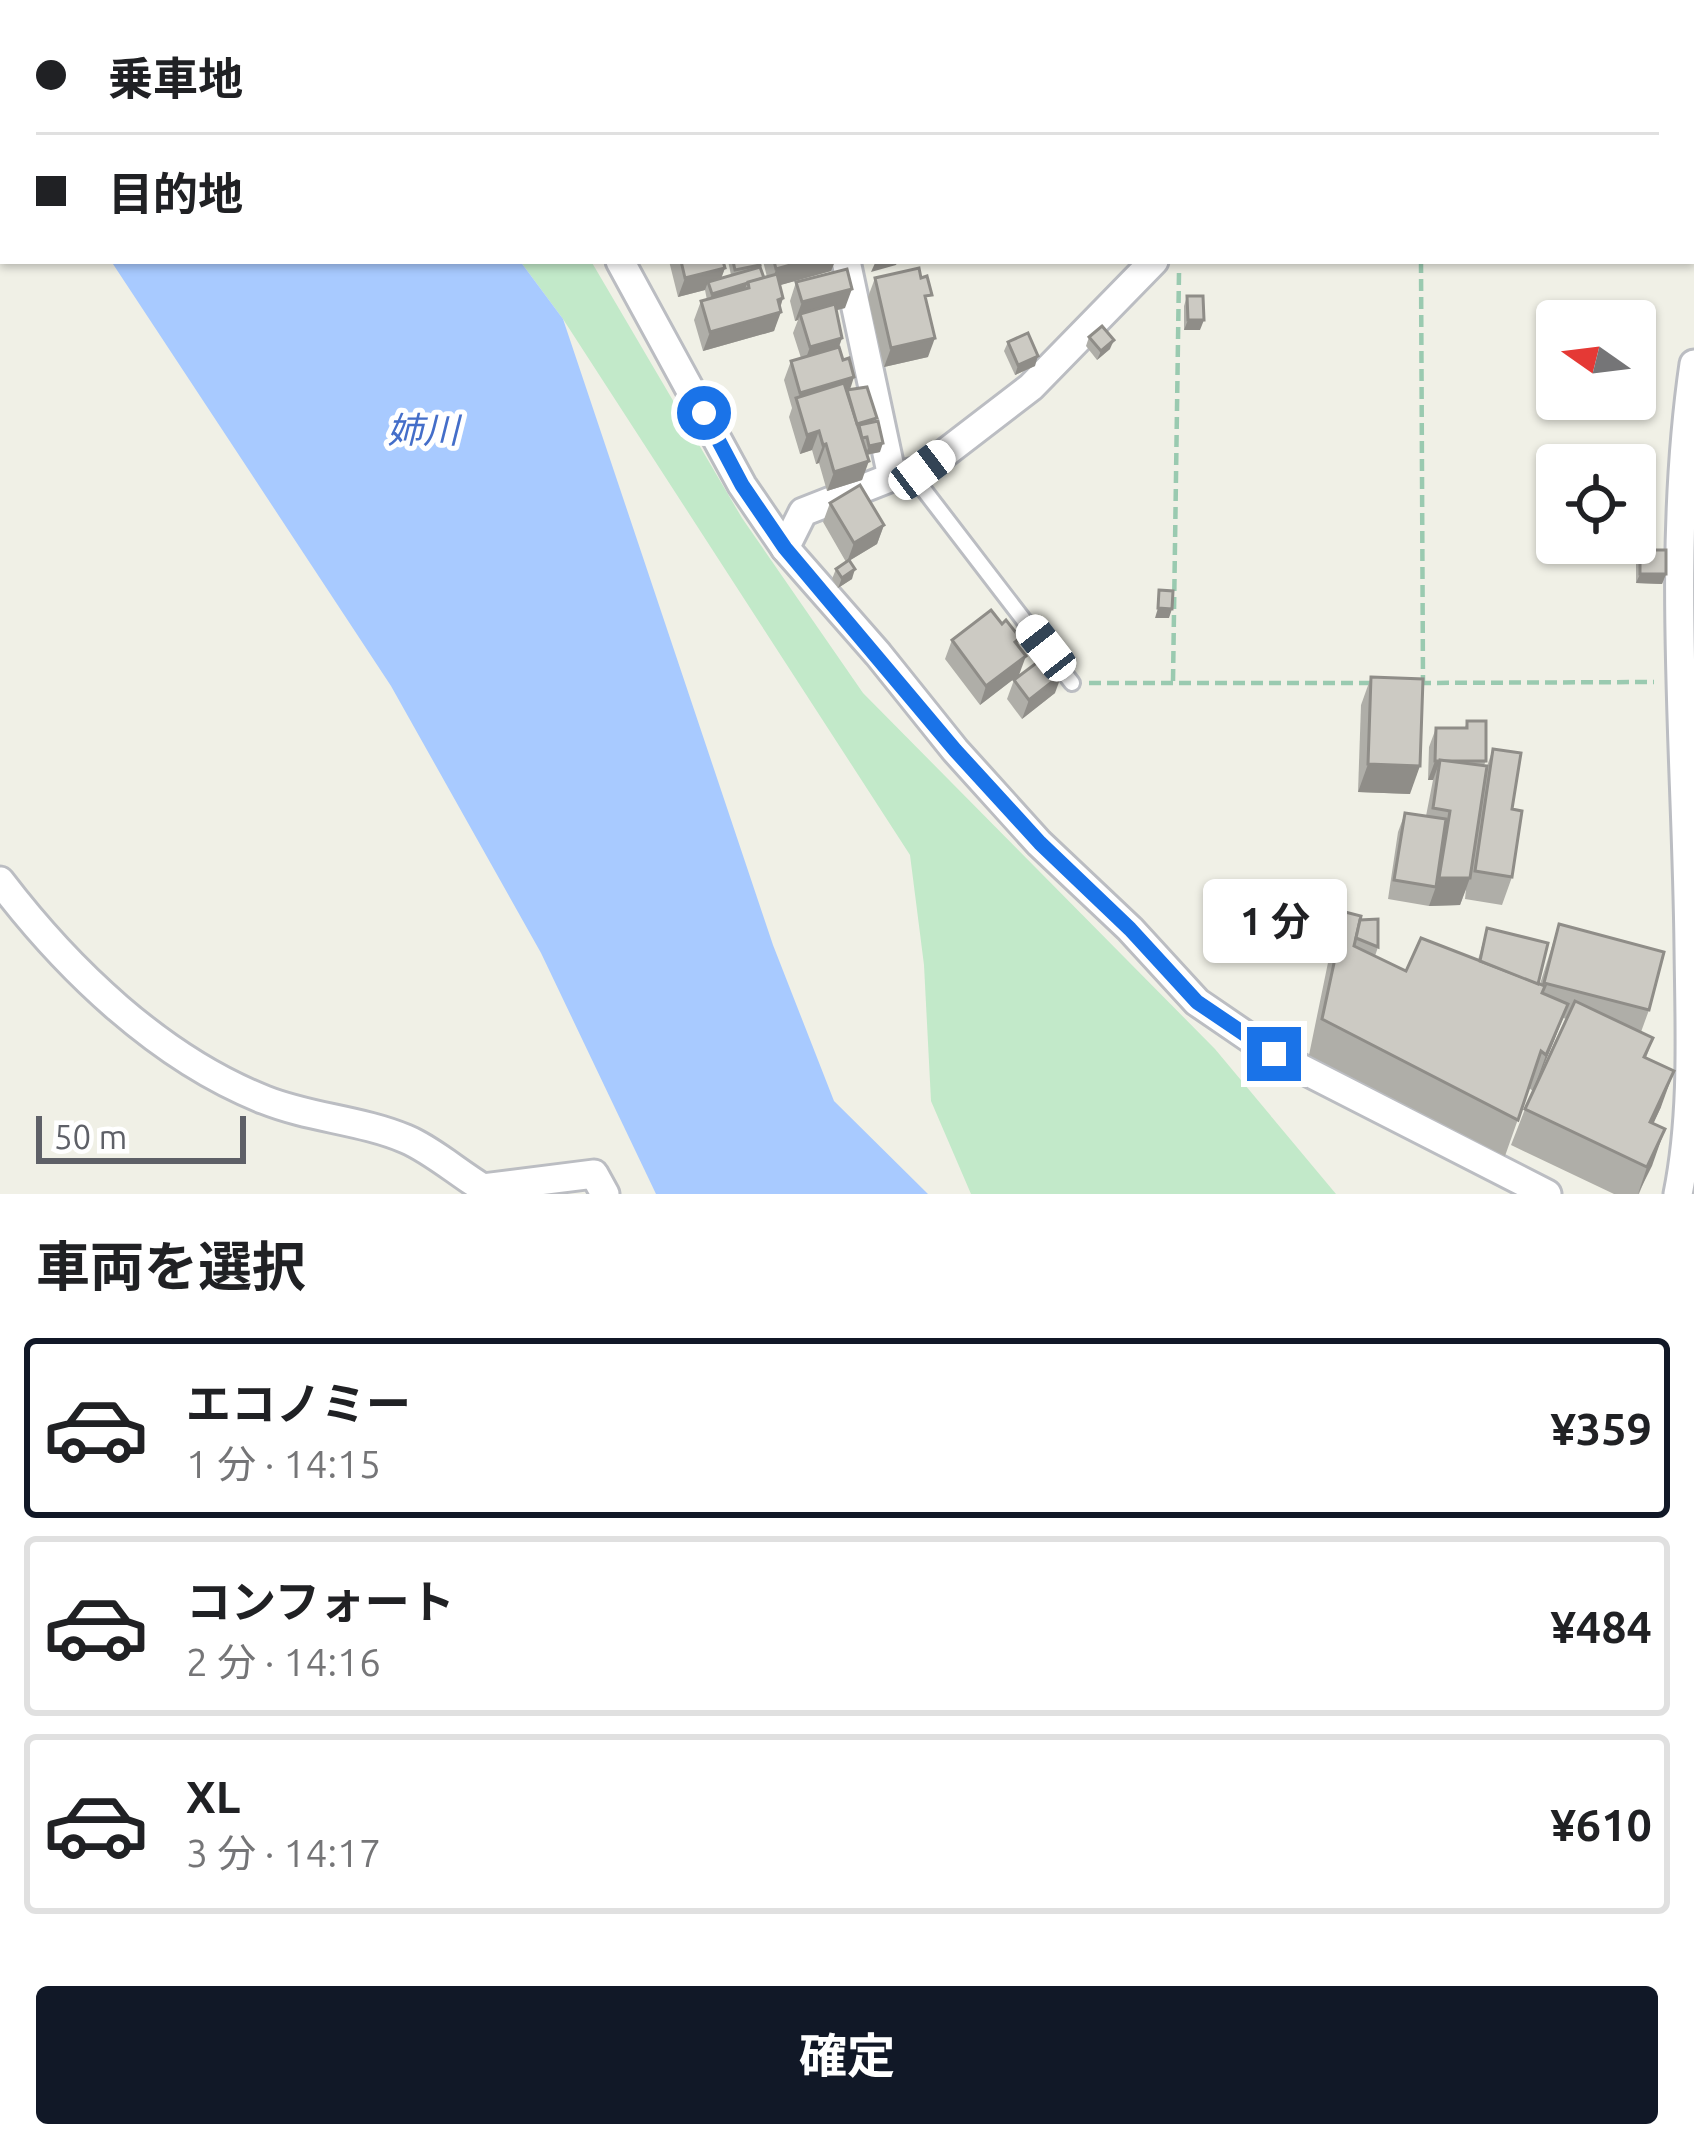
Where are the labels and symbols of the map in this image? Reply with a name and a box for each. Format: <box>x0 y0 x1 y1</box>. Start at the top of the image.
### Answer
north arrow <box>1536 300 1656 420</box>
route start <box>677 386 731 440</box>
water label: 姉川 <box>387 409 463 450</box>
car <box>882 434 962 506</box>
car <box>1010 609 1082 687</box>
callout: 1 分 <box>1202 880 1346 964</box>
route end <box>1247 1027 1301 1081</box>
scale bar <box>36 1110 246 1163</box>

